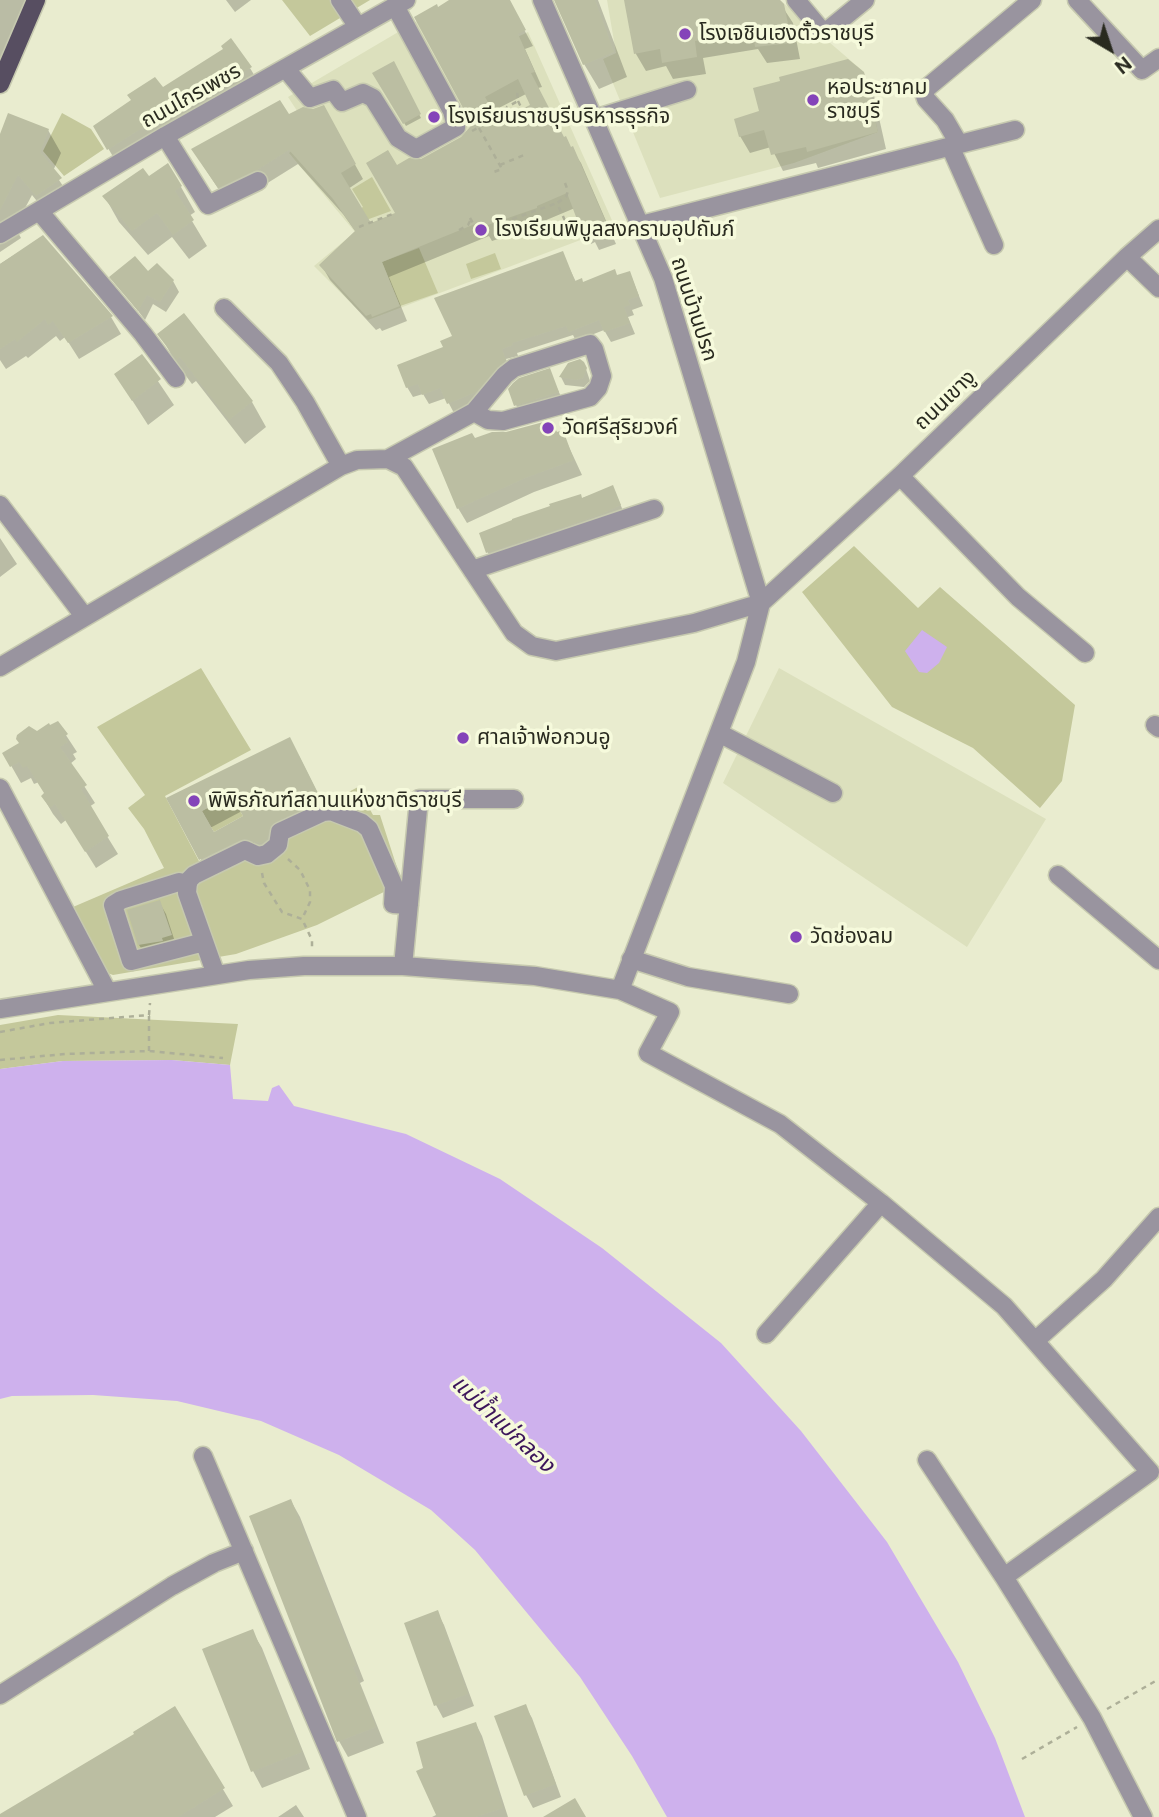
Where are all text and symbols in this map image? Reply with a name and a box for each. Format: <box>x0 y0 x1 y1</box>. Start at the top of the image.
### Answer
north arrow <box>1075 14 1145 84</box>
place label: โรงเจชินเฮงตั้วราชบุรี <box>699 21 874 47</box>
marker: โรงเจชินเฮงตั้วราชบุรี <box>677 26 693 42</box>
text: N <box>1111 52 1136 79</box>
street label: ถนนไกรเพชร <box>137 58 245 134</box>
place label: หอประชาคม ราชบุรี <box>827 75 927 125</box>
marker: หอประชาคม ราชบุรี <box>805 92 821 108</box>
place label: โรงเรียนราชบุรีบริหารธุรกิจ <box>448 104 670 130</box>
marker: โรงเรียนราชบุรีบริหารธุรกิจ <box>426 109 442 125</box>
place label: โรงเรียนพิบูลสงครามอุปถัมภ์ <box>495 217 734 243</box>
marker: โรงเรียนพิบูลสงครามอุปถัมภ์ <box>473 222 489 238</box>
street label: ถนนบ้านปรก <box>665 254 723 364</box>
street label: ถนนเขางู <box>909 365 981 435</box>
place label: วัดศรีสุริยวงค์ <box>562 415 678 441</box>
marker: วัดศรีสุริยวงค์ <box>540 420 556 436</box>
place label: ศาลเจ้าพ่อกวนอู <box>477 725 610 751</box>
marker: ศาลเจ้าพ่อกวนอู <box>455 730 471 746</box>
place label: พิพิธภัณฑ์สถานแห่งชาติราชบุรี <box>208 788 462 814</box>
marker: พิพิธภัณฑ์สถานแห่งชาติราชบุรี <box>186 793 202 809</box>
place label: วัดช่องลม <box>810 924 893 950</box>
marker: วัดช่องลม <box>788 929 804 945</box>
water label: แม่น้ำแม่กลอง <box>446 1369 560 1479</box>

